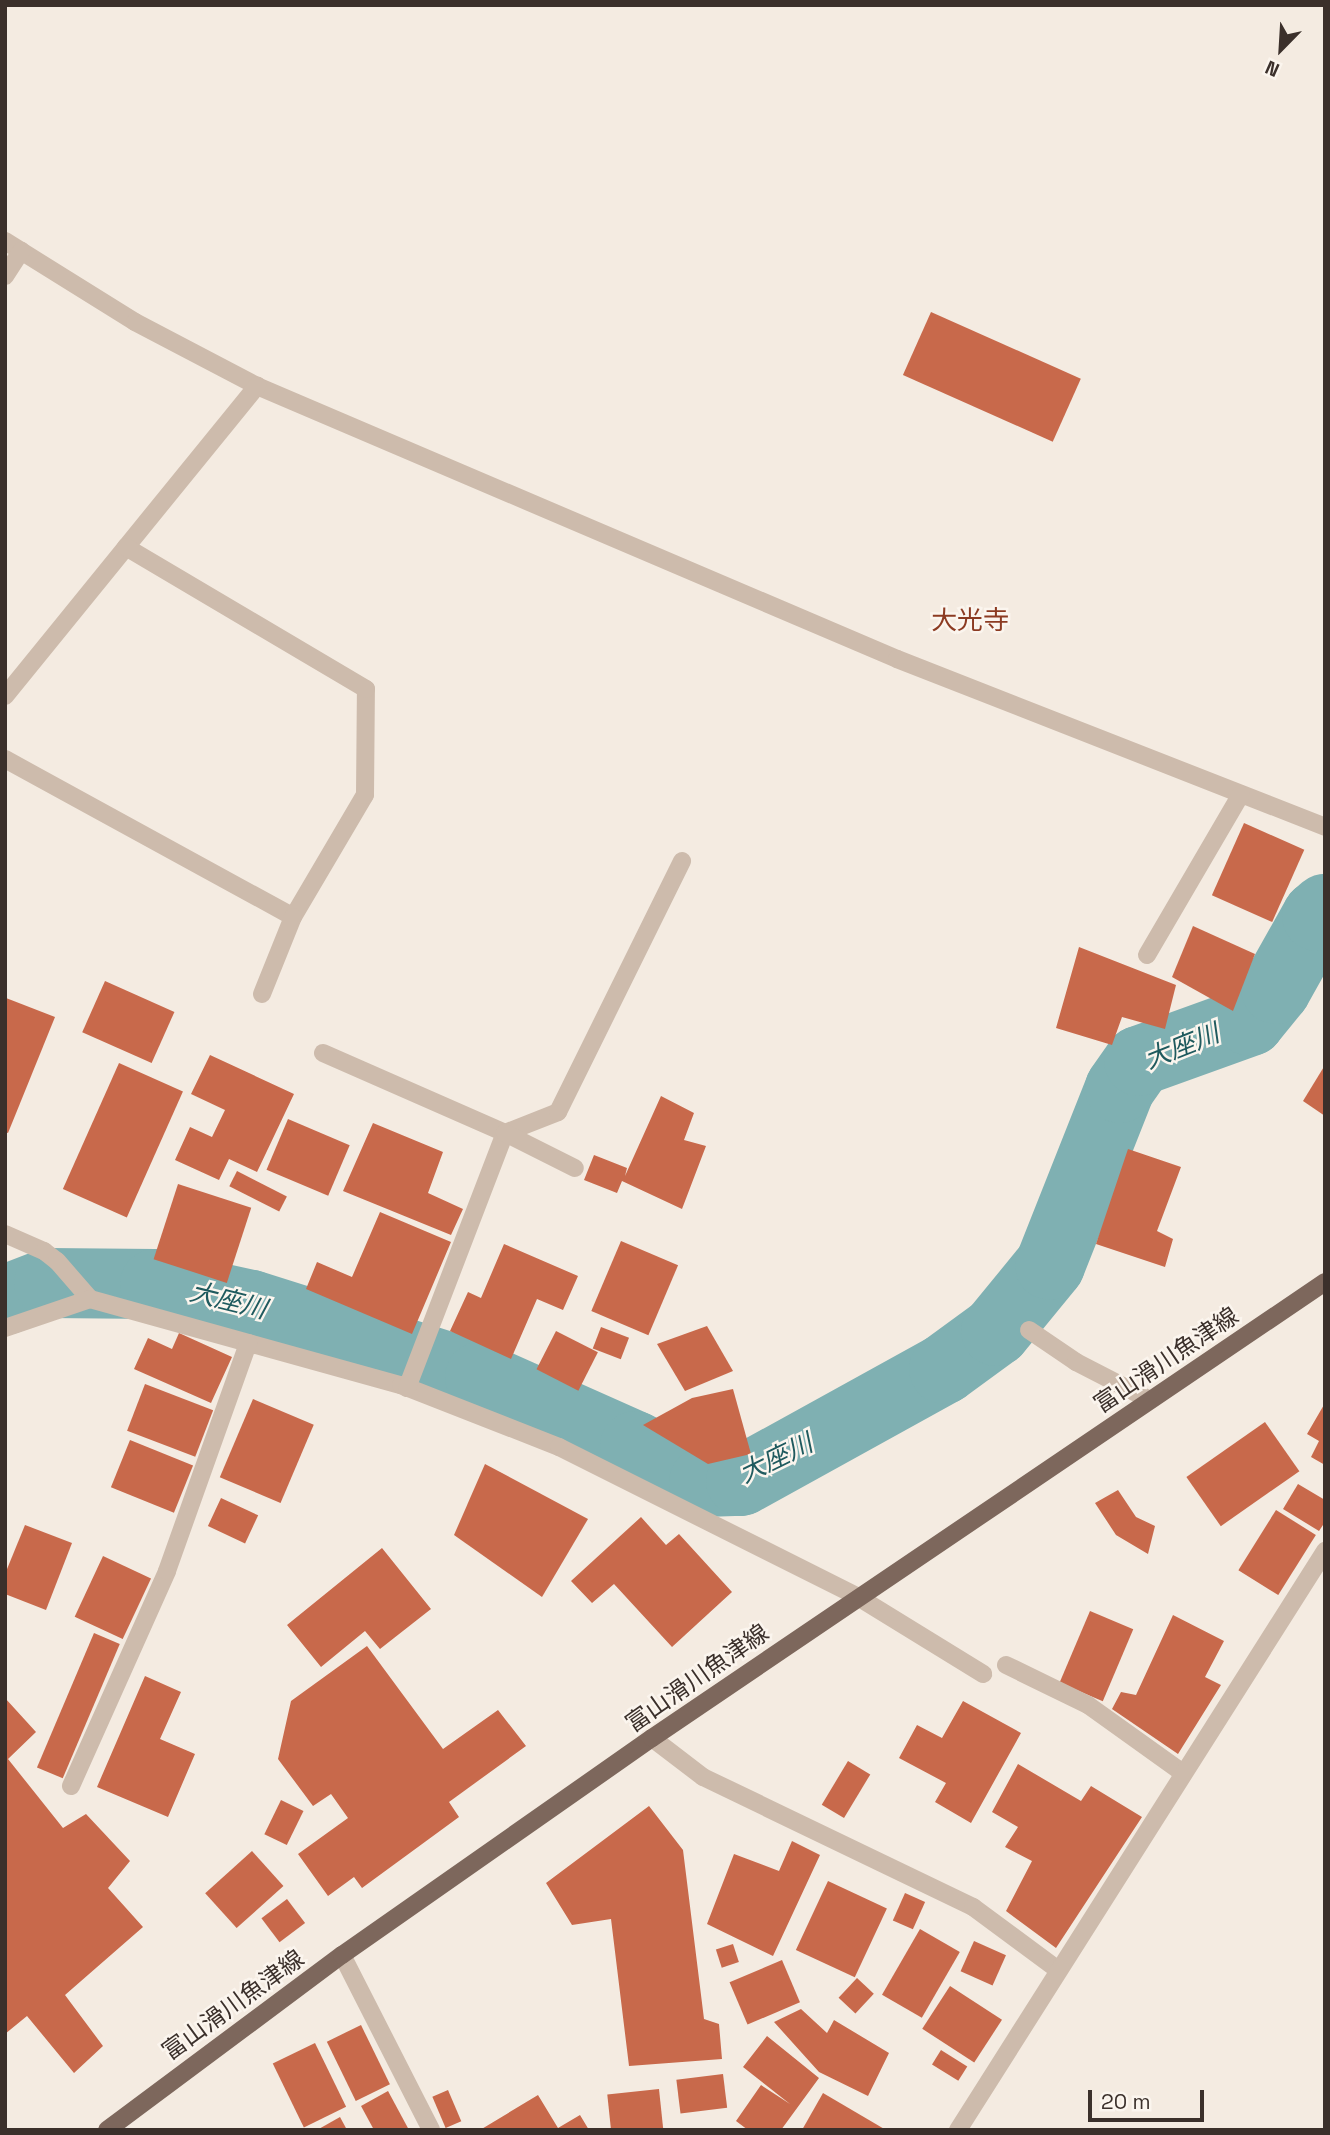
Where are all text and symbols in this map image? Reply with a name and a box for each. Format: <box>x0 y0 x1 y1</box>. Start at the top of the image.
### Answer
north arrow <box>1246 14 1316 84</box>
text: N <box>1261 55 1283 83</box>
district label: 大光寺 <box>931 605 1009 637</box>
water label: 大座川 <box>1140 1018 1224 1076</box>
water label: 大座川 <box>186 1276 270 1326</box>
street label: 富山滑川魚津線 <box>1088 1301 1244 1419</box>
water label: 大座川 <box>734 1428 818 1490</box>
street label: 富山滑川魚津線 <box>620 1618 774 1738</box>
street label: 富山滑川魚津線 <box>157 1944 309 2066</box>
scale bar <box>1092 2076 1208 2120</box>
text: 20 m <box>1101 2088 1151 2115</box>

